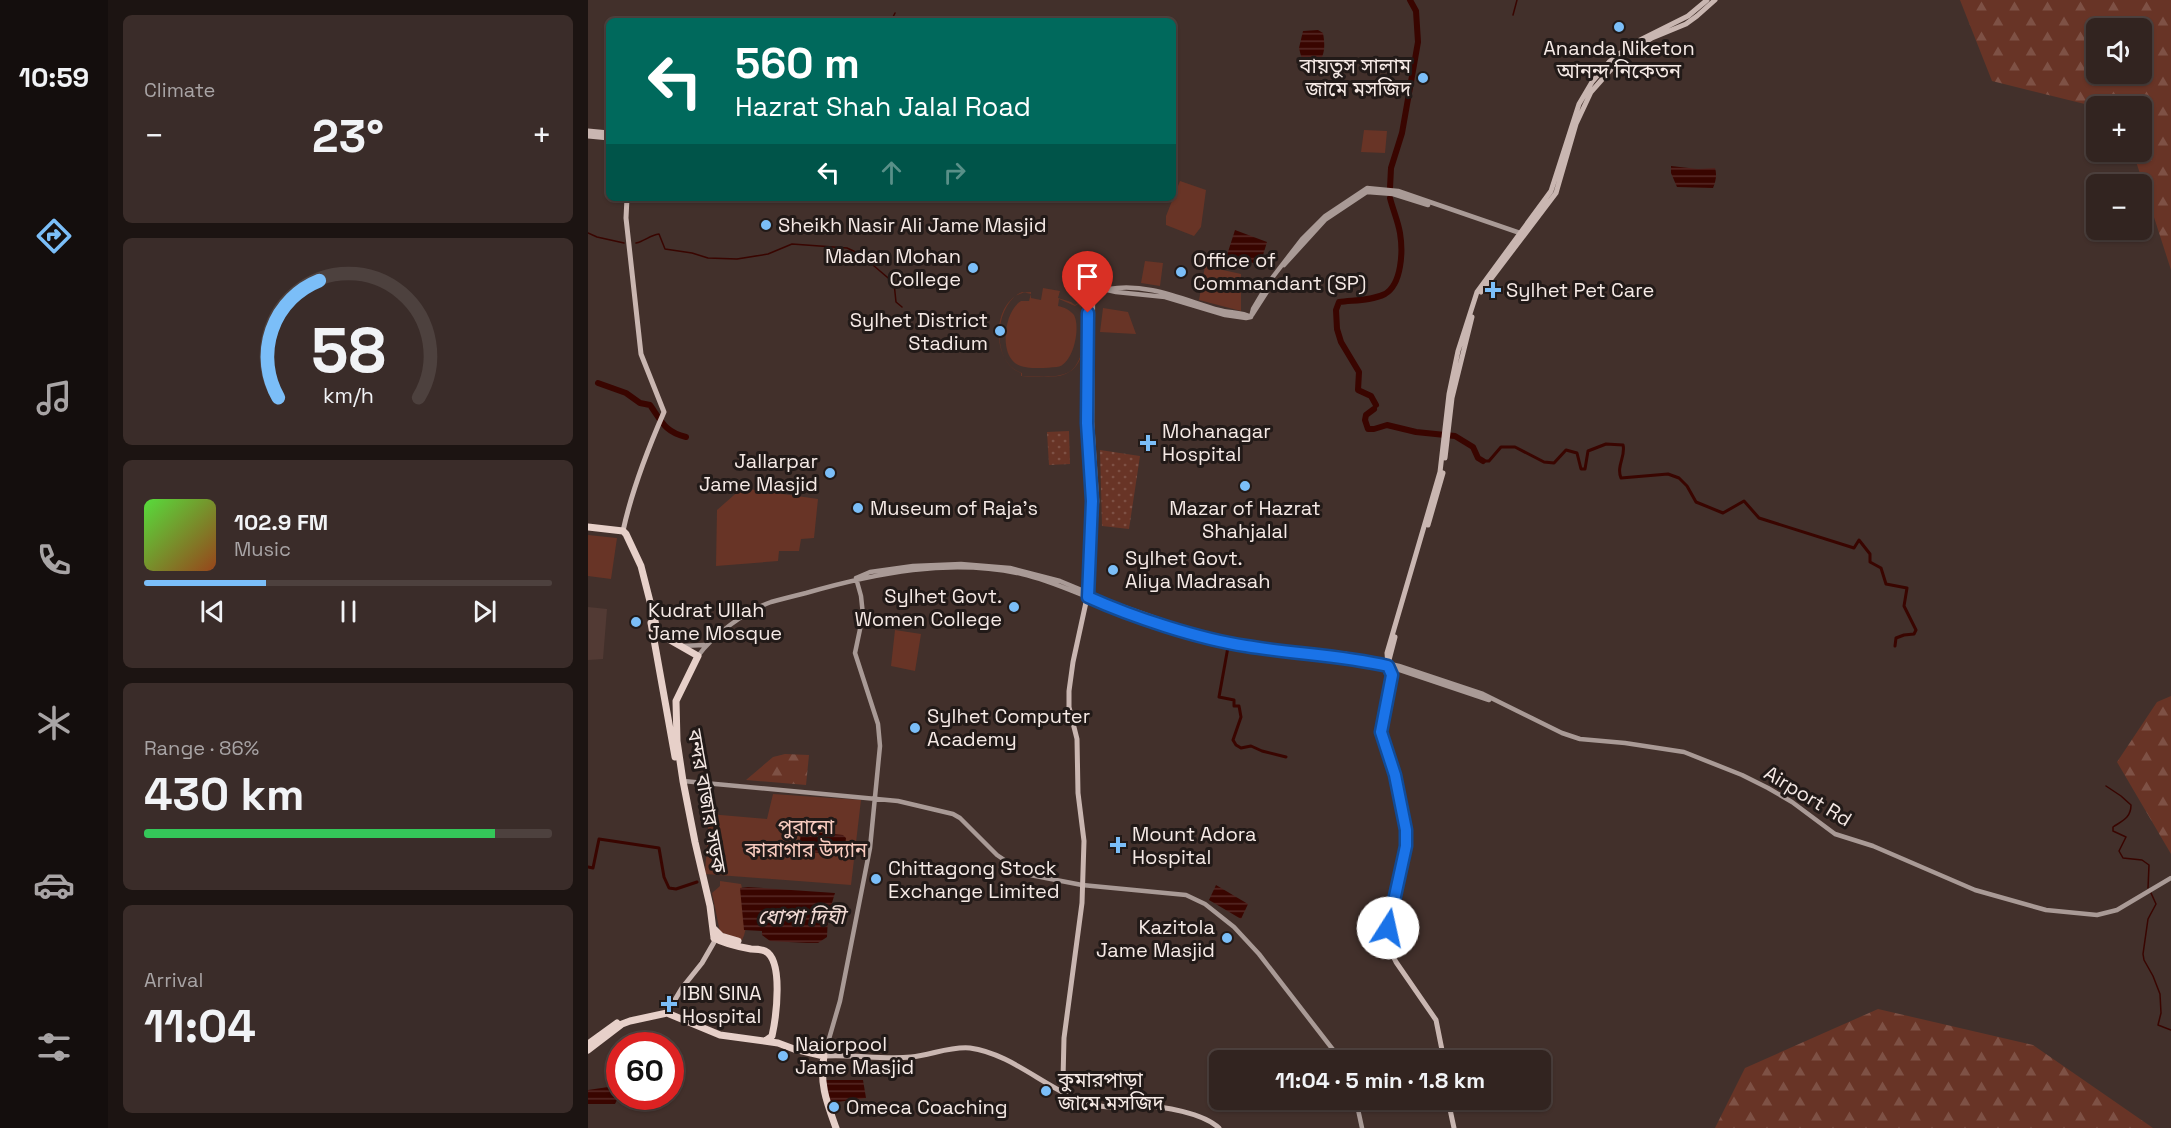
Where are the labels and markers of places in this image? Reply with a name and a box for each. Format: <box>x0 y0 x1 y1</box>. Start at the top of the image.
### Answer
marker: Ananda Niketon আনন্দ নিকেতন <box>1612 20 1626 34</box>
place label: Ananda Niketon আনন্দ নিকেতন <box>1543 35 1695 84</box>
place label: বায়তুস সালাম জামে মসজিদ <box>1299 53 1412 102</box>
marker: বায়তুস সালাম জামে মসজিদ <box>1416 71 1430 85</box>
place label: Sheikh Nasir Ali Jame Masjid <box>778 212 1047 238</box>
marker: Sheikh Nasir Ali Jame Masjid <box>759 218 773 232</box>
place label: Madan Mohan College <box>825 243 961 292</box>
place label: Office of Commandant (SP) <box>1193 247 1366 296</box>
pin <box>1062 251 1113 313</box>
marker: Madan Mohan College <box>966 261 980 275</box>
marker: Office of Commandant (SP) <box>1174 265 1188 279</box>
place label: Sylhet Pet Care <box>1506 277 1654 303</box>
marker: Sylhet Pet Care <box>1484 281 1502 299</box>
place label: Sylhet District Stadium <box>850 307 988 356</box>
marker: Sylhet District Stadium <box>993 324 1007 338</box>
place label: Mohanagar Hospital <box>1162 418 1271 467</box>
marker: Mohanagar Hospital <box>1139 434 1157 452</box>
place label: Jallarpar Jame Masjid <box>699 448 818 497</box>
marker: Jallarpar Jame Masjid <box>823 466 837 480</box>
marker: Mazar of Hazrat Shahjalal <box>1238 479 1252 493</box>
place label: Museum of Raja's <box>870 495 1038 521</box>
place label: Mazar of Hazrat Shahjalal <box>1169 495 1321 544</box>
marker: Museum of Raja's <box>851 501 865 515</box>
place label: Sylhet Govt. Aliya Madrasah <box>1125 545 1271 594</box>
marker: Sylhet Govt. Aliya Madrasah <box>1106 563 1120 577</box>
place label: Sylhet Govt. Women College <box>854 583 1002 632</box>
place label: Kudrat Ullah Jame Mosque <box>648 597 782 646</box>
marker: Sylhet Govt. Women College <box>1007 600 1021 614</box>
marker: Kudrat Ullah Jame Mosque <box>629 615 643 629</box>
place label: Sylhet Computer Academy <box>927 703 1090 752</box>
marker: Sylhet Computer Academy <box>908 721 922 735</box>
place label: Mount Adora Hospital <box>1132 821 1257 870</box>
marker: Mount Adora Hospital <box>1109 836 1127 854</box>
place label: Chittagong Stock Exchange Limited <box>888 855 1060 904</box>
marker: Chittagong Stock Exchange Limited <box>869 872 883 886</box>
place label: Kazitola Jame Masjid <box>1096 914 1215 963</box>
marker: Kazitola Jame Masjid <box>1220 931 1234 945</box>
place label: IBN SINA Hospital <box>682 980 762 1029</box>
marker: IBN SINA Hospital <box>660 995 678 1013</box>
place label: Naiorpool Jame Masjid <box>795 1031 914 1080</box>
marker: Naiorpool Jame Masjid <box>776 1049 790 1063</box>
place label: কুমারপাড়া জামে মসজিদ <box>1057 1067 1164 1116</box>
marker: কুমারপাড়া জামে মসজিদ <box>1039 1084 1053 1098</box>
place label: Omeca Coaching <box>846 1094 1008 1120</box>
marker: Omeca Coaching <box>827 1100 841 1114</box>

